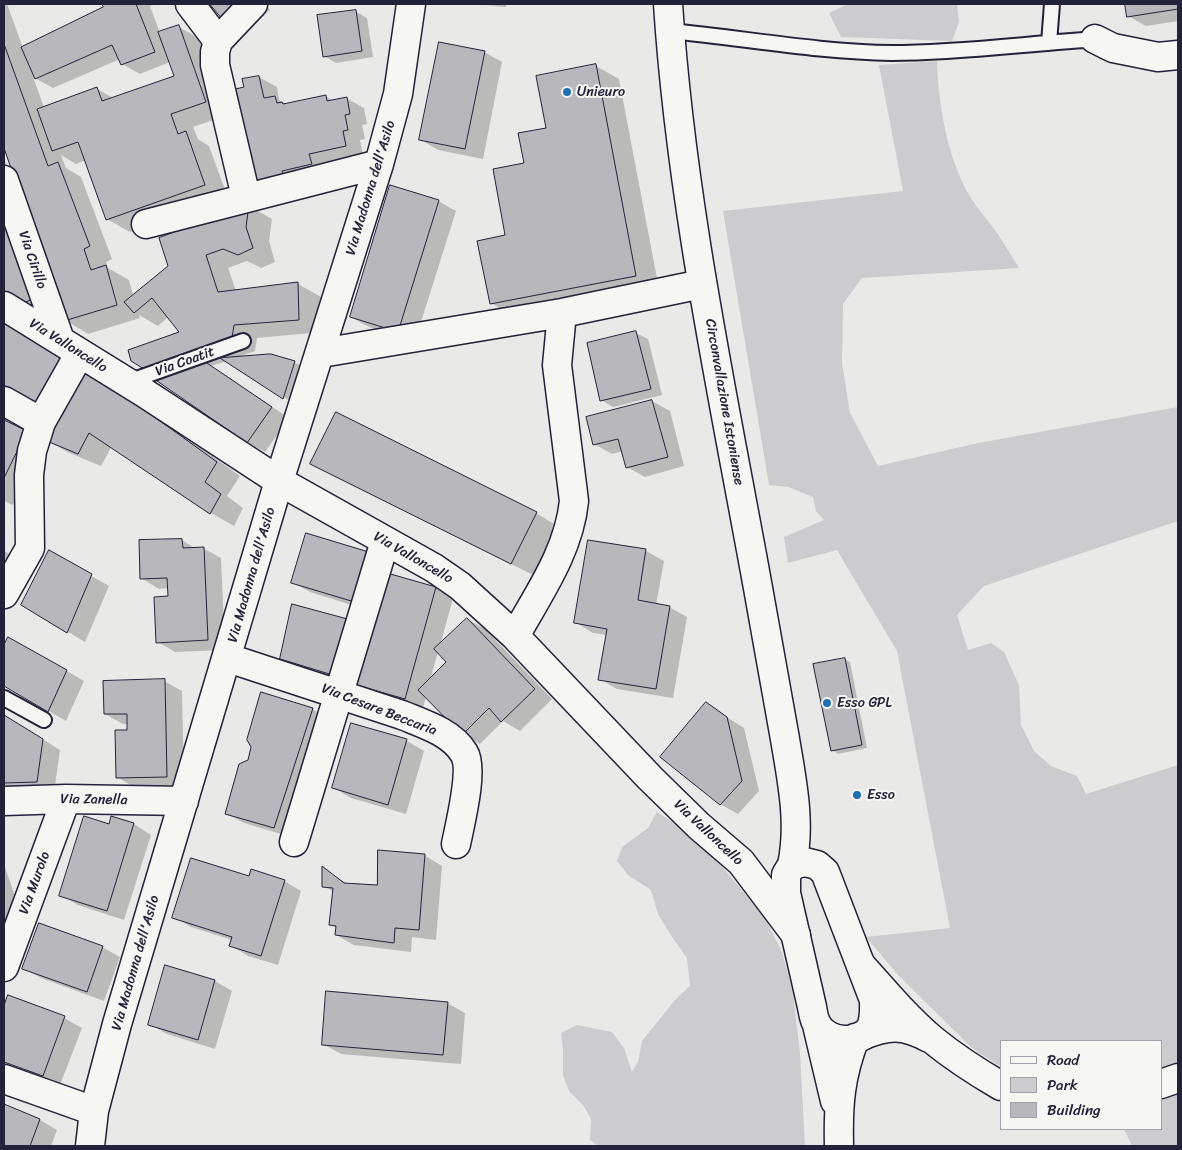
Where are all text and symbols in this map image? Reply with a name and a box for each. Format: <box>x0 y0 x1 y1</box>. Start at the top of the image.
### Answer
place label: Unieuro <box>577 84 625 100</box>
marker: Unieuro <box>561 86 573 98</box>
street label: Via Madonna dell'Asilo <box>343 119 399 257</box>
street label: Via Cirillo <box>14 229 50 291</box>
street label: Via Valloncello <box>26 315 110 377</box>
street label: Circonvallazione Istoniense <box>701 317 747 487</box>
street label: Via Coatit <box>153 344 217 380</box>
street label: Via Madonna dell'Asilo <box>225 505 279 645</box>
street label: Via Valloncello <box>370 529 456 587</box>
street label: Via Cesare Beccaria <box>319 680 439 740</box>
place label: Esso GPL <box>837 695 892 711</box>
marker: Esso GPL <box>821 697 833 709</box>
place label: Esso <box>867 787 895 803</box>
marker: Esso <box>851 789 863 801</box>
street label: Via Zanella <box>60 791 128 809</box>
street label: Via Valloncello <box>670 797 746 869</box>
street label: Via Murolo <box>16 849 54 917</box>
street label: Via Madonna dell'Asilo <box>109 893 163 1033</box>
legend <box>1000 1040 1162 1130</box>
text: Road <box>1047 1047 1079 1073</box>
text: Park <box>1047 1072 1078 1098</box>
text: Building <box>1047 1097 1101 1123</box>

